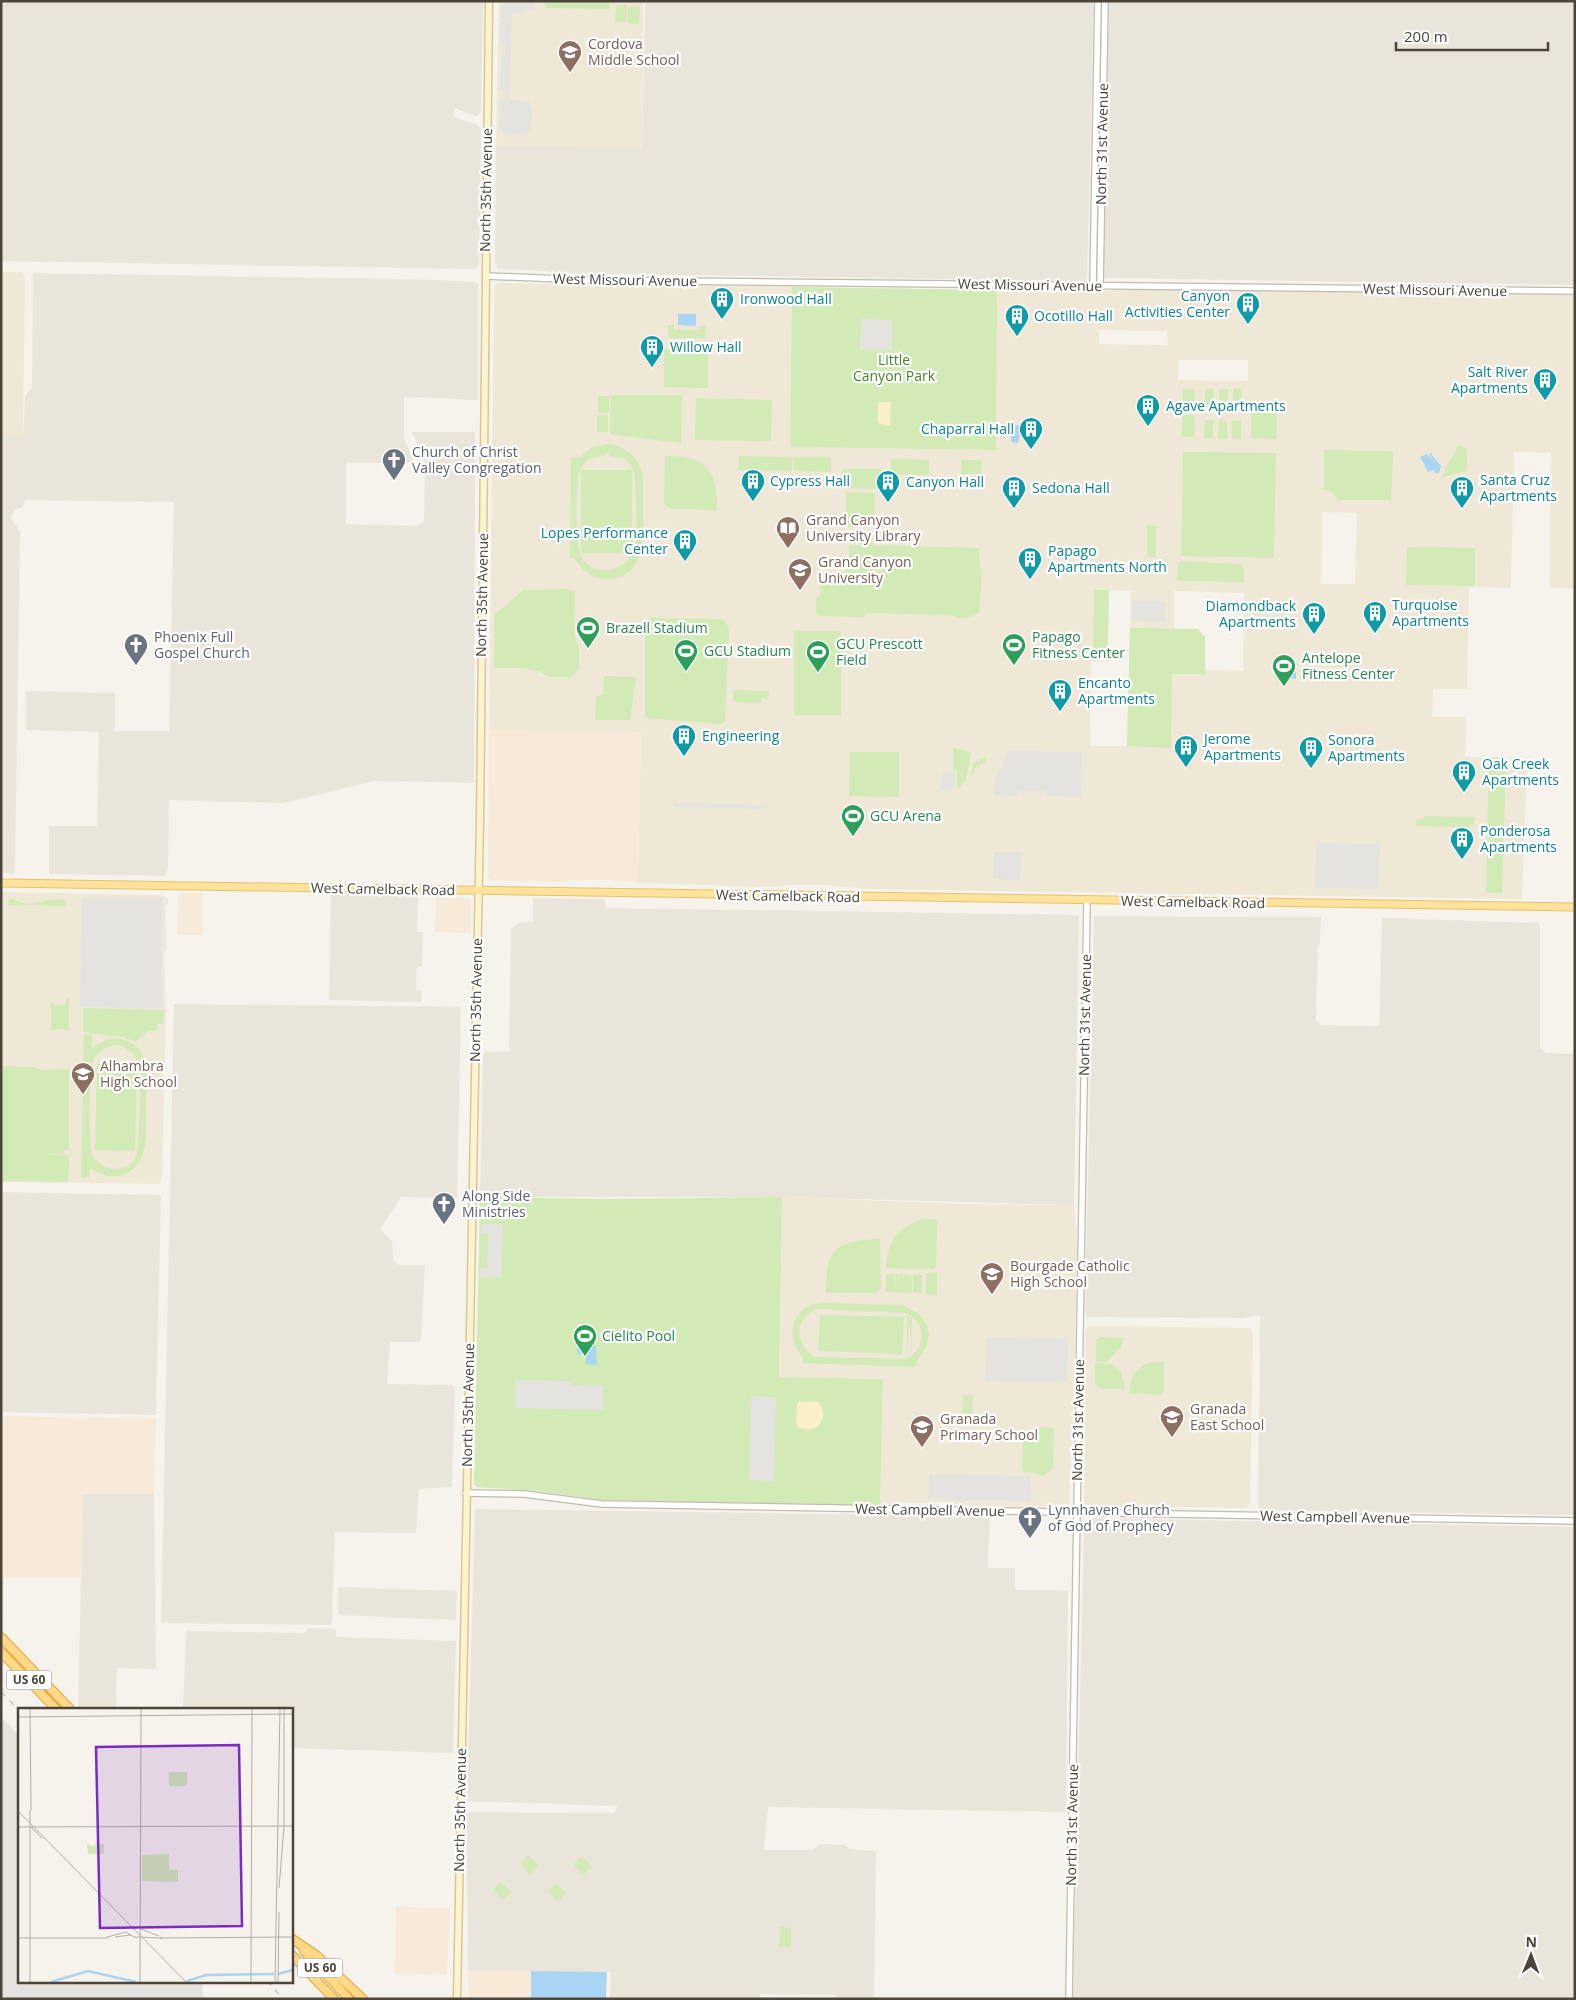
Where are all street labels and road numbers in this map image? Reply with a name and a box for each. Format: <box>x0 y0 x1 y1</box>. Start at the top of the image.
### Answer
street label: North 31st Avenue <box>1091 83 1112 205</box>
street label: North 35th Avenue <box>475 128 496 252</box>
street label: West Missouri Avenue <box>553 269 697 290</box>
street label: West Missouri Avenue <box>958 274 1102 295</box>
street label: West Missouri Avenue <box>1363 279 1507 300</box>
street label: North 35th Avenue <box>471 533 492 657</box>
street label: West Camelback Road <box>311 878 455 899</box>
street label: West Camelback Road <box>716 885 860 906</box>
street label: West Camelback Road <box>1121 891 1265 912</box>
street label: North 35th Avenue <box>465 938 486 1062</box>
street label: North 31st Avenue <box>1074 954 1095 1076</box>
street label: North 35th Avenue <box>457 1343 478 1467</box>
street label: North 31st Avenue <box>1067 1359 1088 1481</box>
street label: West Campbell Avenue <box>855 1499 1005 1520</box>
street label: West Campbell Avenue <box>1260 1506 1410 1527</box>
road number: US 60 <box>6 1670 52 1690</box>
street label: North 35th Avenue <box>449 1748 470 1872</box>
street label: North 31st Avenue <box>1061 1764 1082 1886</box>
road number: US 60 <box>298 1959 342 1978</box>

